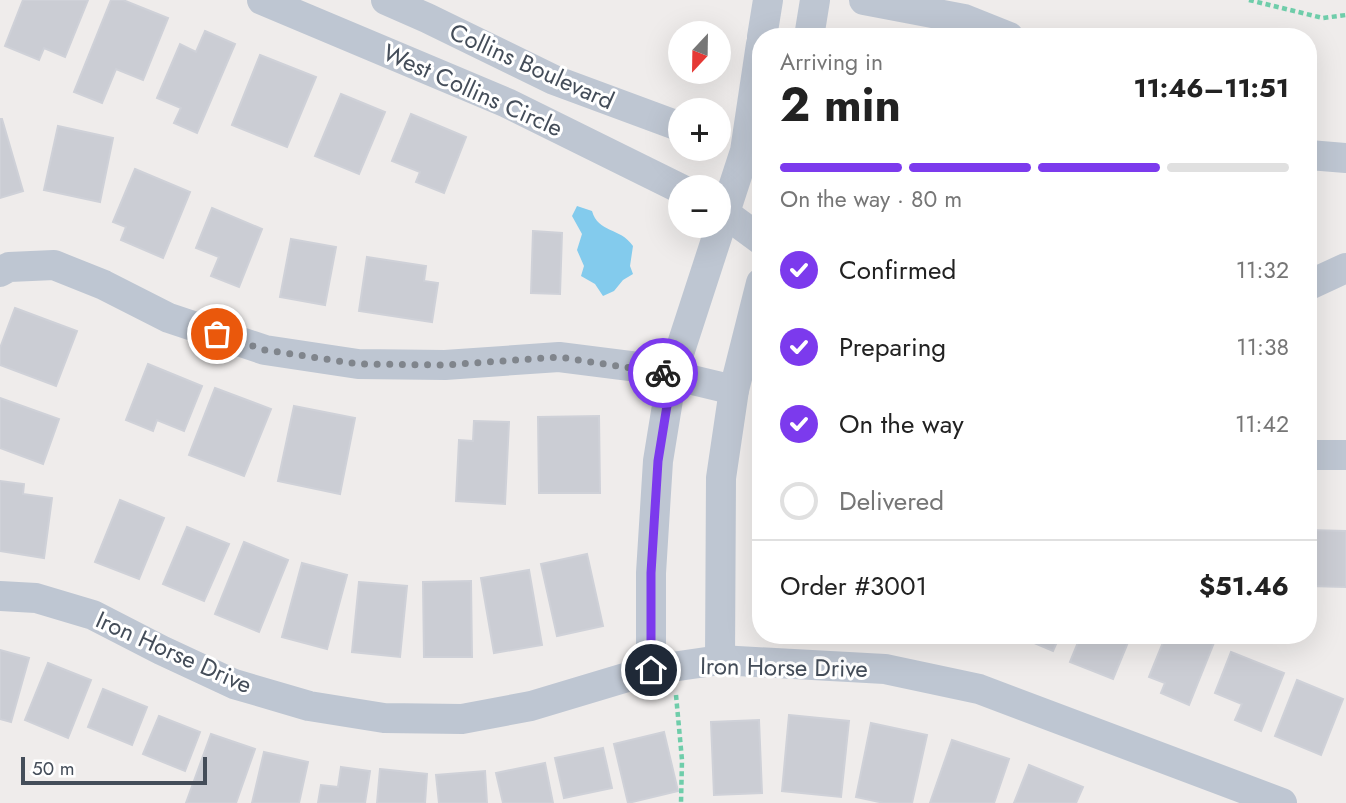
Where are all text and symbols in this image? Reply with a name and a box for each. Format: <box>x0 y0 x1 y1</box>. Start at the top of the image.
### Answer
street label: Collins Boulevard <box>444 14 620 118</box>
north arrow <box>668 21 732 84</box>
map controls <box>668 21 731 238</box>
street label: West Collins Circle <box>378 35 568 145</box>
text: Arriving in <box>780 45 883 79</box>
text: 11:46–11:51 <box>1133 69 1289 107</box>
text: 2 min <box>780 72 901 138</box>
button: + <box>668 98 731 161</box>
button: − <box>668 175 731 238</box>
text: On the way · 80 m <box>780 182 962 216</box>
icon: check <box>780 251 818 289</box>
text: Confirmed <box>839 251 956 289</box>
text: 11:32 <box>1236 253 1289 287</box>
pin <box>187 304 247 364</box>
icon: bag <box>198 315 236 353</box>
icon: check <box>780 328 818 366</box>
text: Preparing <box>839 328 946 366</box>
text: 11:38 <box>1236 330 1289 364</box>
courier <box>628 338 698 408</box>
icon: bike <box>644 354 682 392</box>
icon: check <box>780 405 818 443</box>
text: On the way <box>839 405 964 443</box>
text: 11:42 <box>1235 407 1289 441</box>
text: Delivered <box>839 482 944 520</box>
text: Order #3001 <box>780 567 927 605</box>
text: $51.46 <box>1199 567 1289 605</box>
street label: Iron Horse Drive <box>90 602 258 702</box>
pin <box>621 640 681 700</box>
street label: Iron Horse Drive <box>700 648 868 686</box>
icon: home <box>632 651 670 689</box>
scale bar <box>21 754 206 786</box>
text: 50 m <box>32 755 75 782</box>

